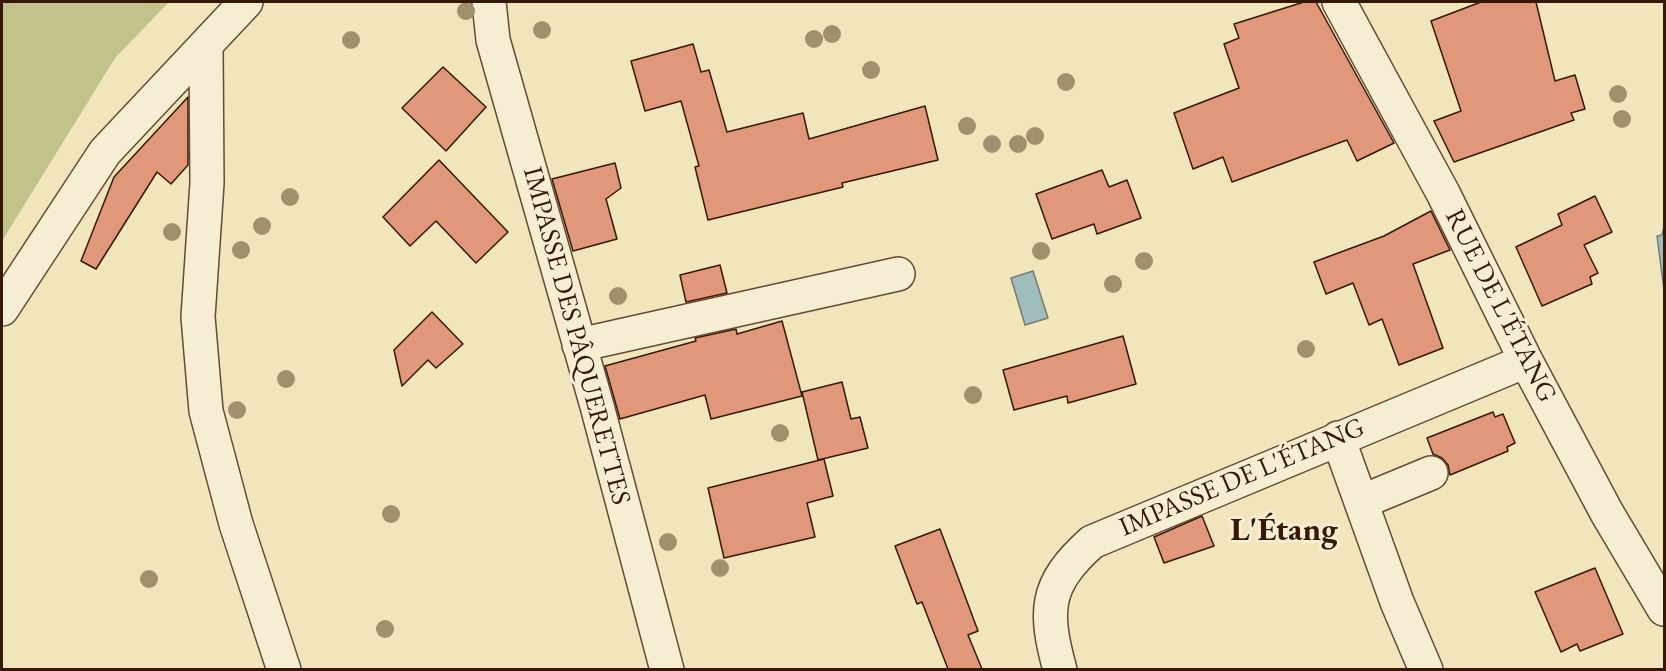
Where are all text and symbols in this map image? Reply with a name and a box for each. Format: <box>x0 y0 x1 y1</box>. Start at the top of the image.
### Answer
street label: IMPASSE DES PÂQUERETTES <box>515 164 637 508</box>
street label: RUE DE L'ÉTANG <box>1437 204 1563 408</box>
street label: IMPASSE DE L'ÉTANG <box>1114 412 1370 544</box>
district label: L'Étang <box>1230 511 1338 551</box>

